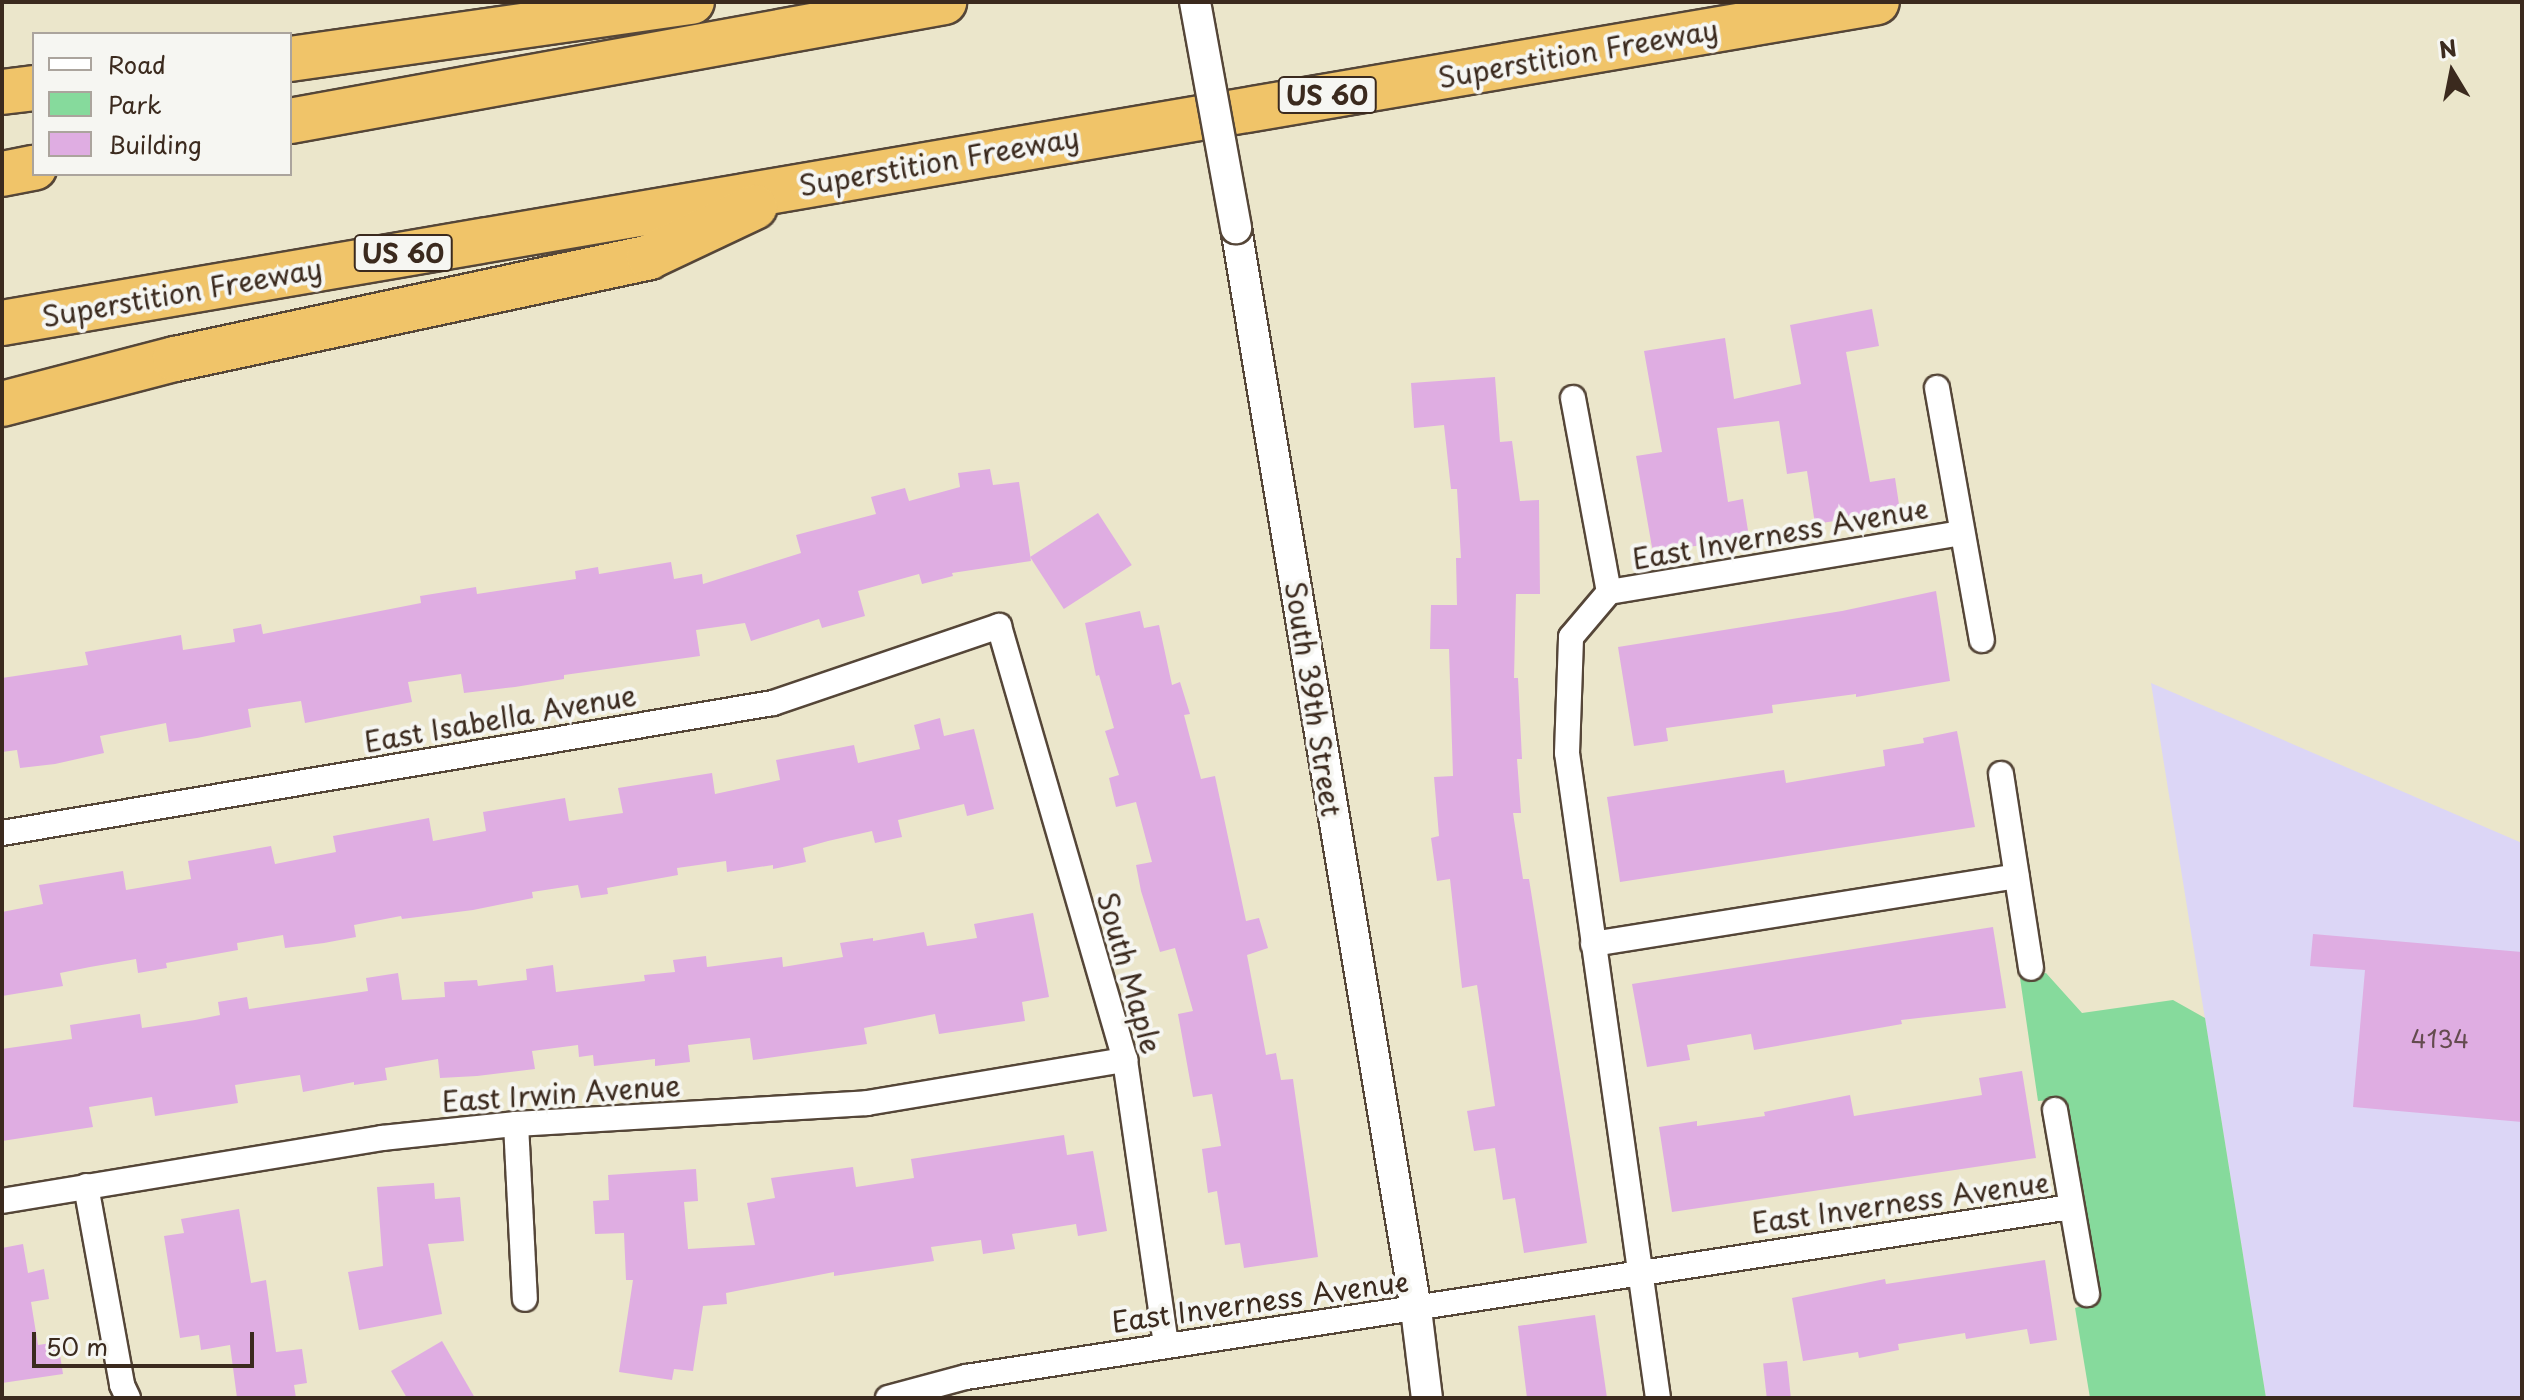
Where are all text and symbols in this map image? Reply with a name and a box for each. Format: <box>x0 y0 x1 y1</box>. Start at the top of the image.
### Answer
street label: Superstition Freeway <box>1435 12 1721 94</box>
text: N <box>2436 30 2459 66</box>
legend <box>32 32 292 176</box>
north arrow <box>2412 32 2492 112</box>
text: Road <box>108 46 166 82</box>
road number: US 60 <box>1277 73 1377 117</box>
text: Park <box>108 86 162 122</box>
street label: Superstition Freeway <box>796 120 1082 202</box>
text: Building <box>108 126 202 162</box>
road number: US 60 <box>353 231 453 275</box>
street label: Superstition Freeway <box>39 251 325 333</box>
street label: East Inverness Avenue <box>1630 491 1930 575</box>
street label: South 39th Street <box>1279 578 1349 820</box>
street label: East Isabella Avenue <box>363 678 637 758</box>
street label: South Maple <box>1091 887 1169 1059</box>
house number: 4134 <box>2411 1025 2469 1053</box>
street label: East Irwin Avenue <box>440 1068 682 1118</box>
street label: East Inverness Avenue <box>1750 1165 2050 1239</box>
street label: East Inverness Avenue <box>1110 1264 1410 1338</box>
scale bar <box>36 1316 258 1366</box>
text: 50 m <box>46 1328 108 1364</box>

